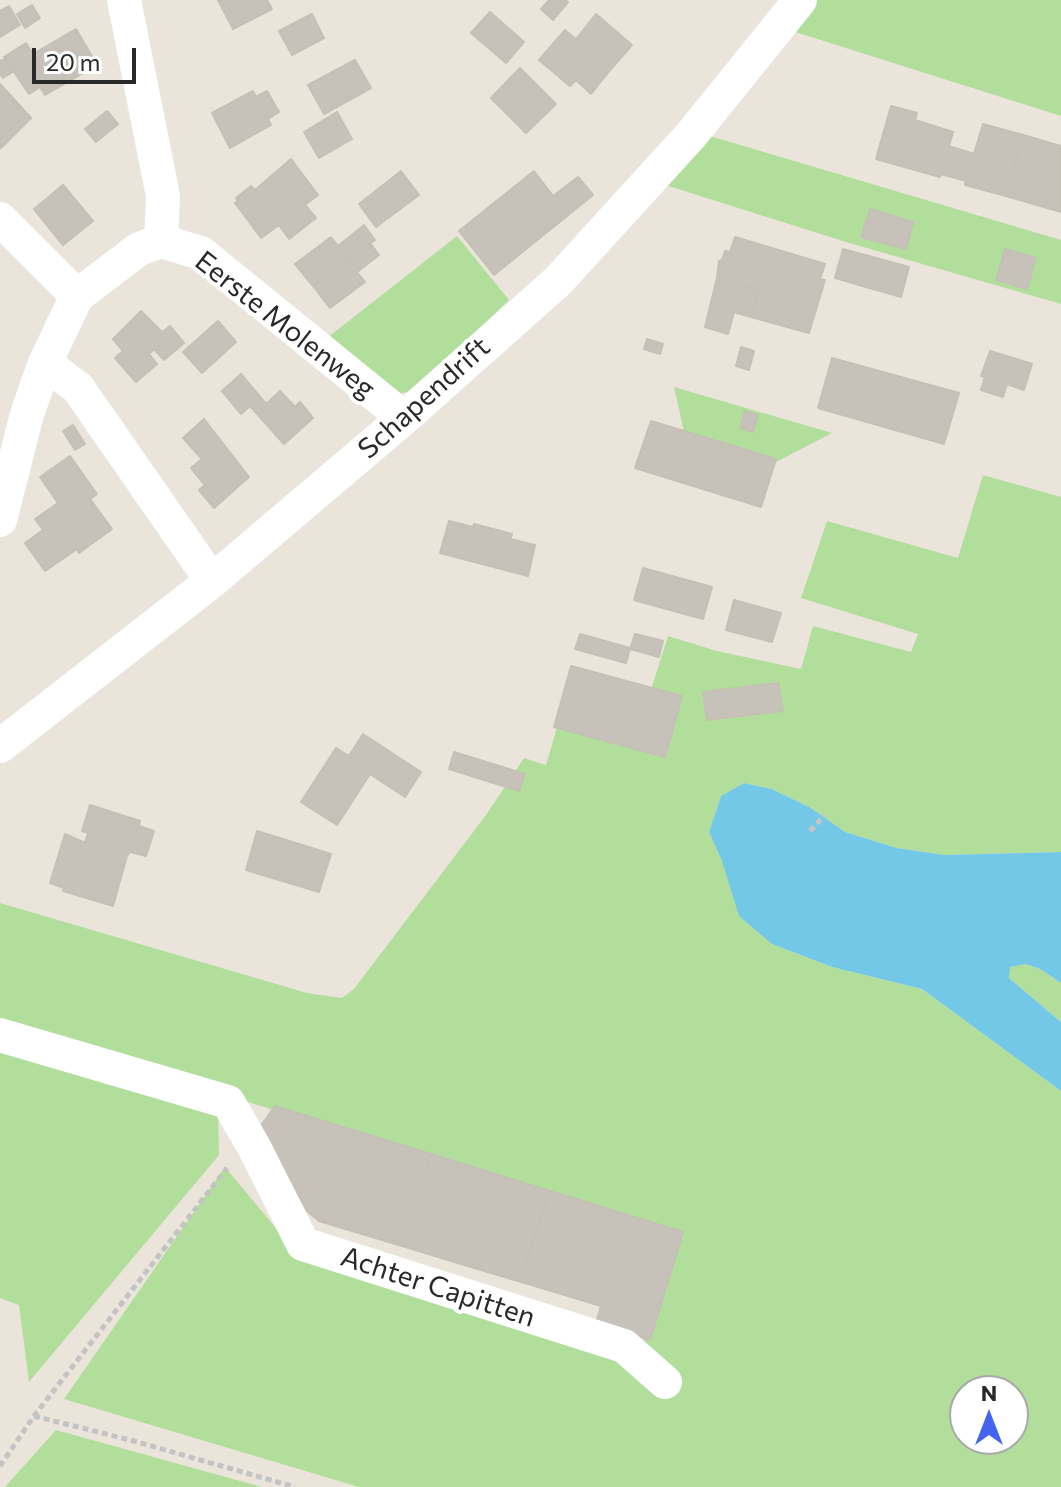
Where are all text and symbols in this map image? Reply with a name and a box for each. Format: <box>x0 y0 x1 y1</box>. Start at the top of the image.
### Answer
scale bar <box>36 32 140 82</box>
text: 20 m <box>46 47 100 76</box>
street label: Eerste Molenweg <box>188 244 382 406</box>
street label: Schapendrift <box>351 330 497 466</box>
street label: Achter Capitten <box>337 1240 539 1334</box>
north arrow <box>949 1375 1029 1455</box>
text: N <box>981 1379 997 1406</box>

